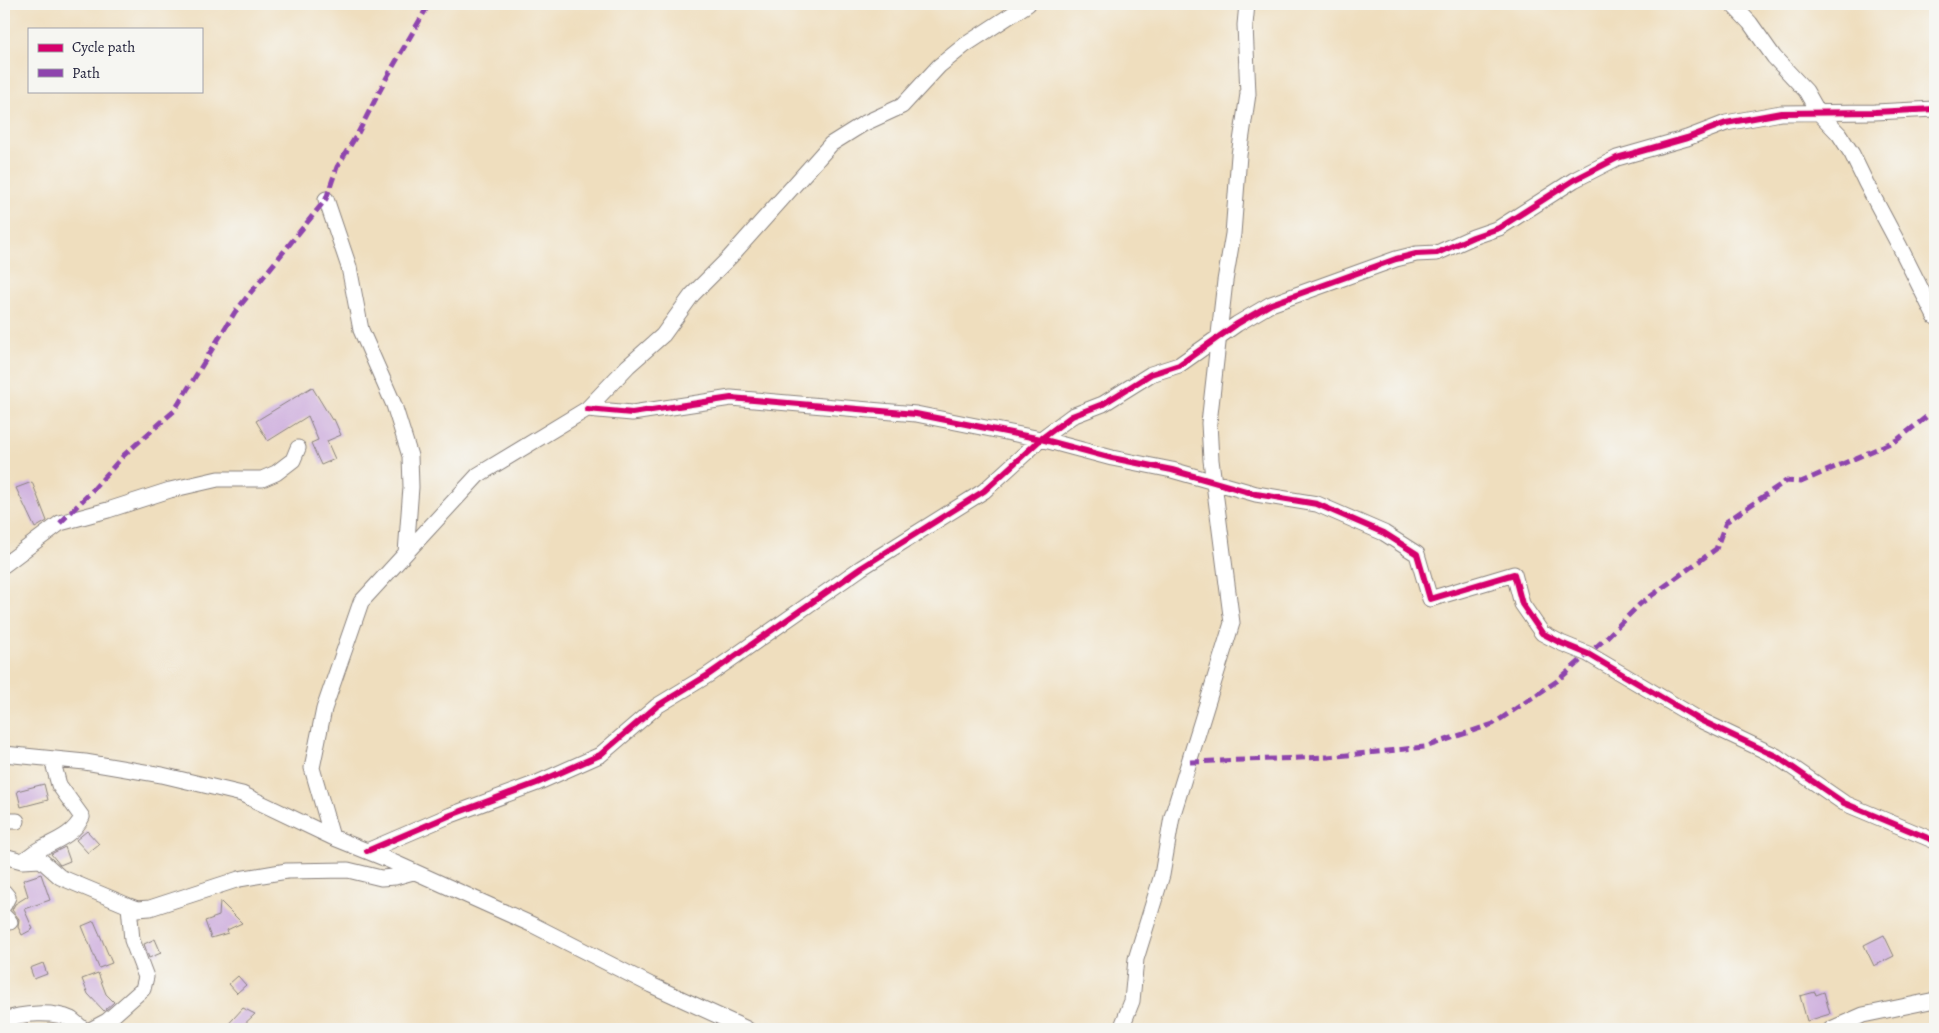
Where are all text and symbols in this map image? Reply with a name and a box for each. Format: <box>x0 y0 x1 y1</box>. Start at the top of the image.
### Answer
legend <box>28 28 202 92</box>
text: Cycle path <box>72 37 135 57</box>
text: Path <box>72 63 100 83</box>

